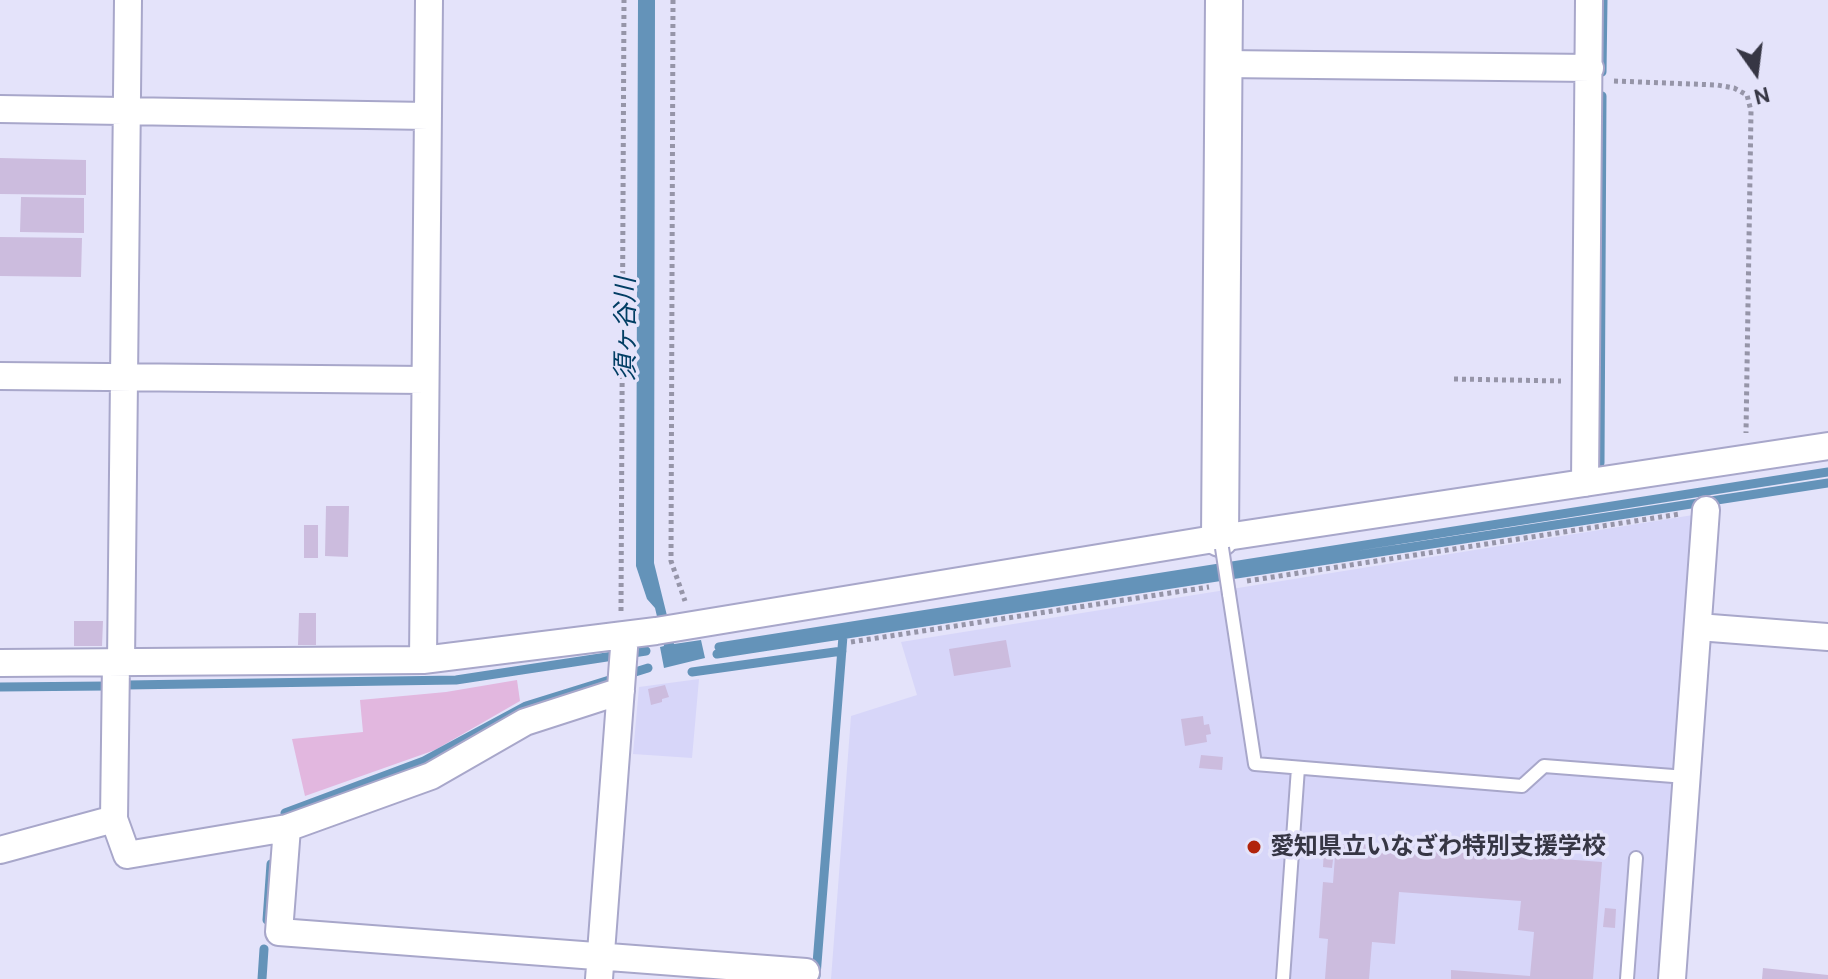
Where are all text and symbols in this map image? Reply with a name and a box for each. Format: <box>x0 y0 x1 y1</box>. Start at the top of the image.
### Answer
north arrow <box>1716 32 1796 112</box>
text: N <box>1751 81 1773 111</box>
water label: 須ヶ谷川 <box>610 277 642 381</box>
place label: 愛知県立いなざわ特別支援学校 <box>1270 833 1606 861</box>
marker: 愛知県立いなざわ特別支援学校 <box>1245 838 1263 856</box>

